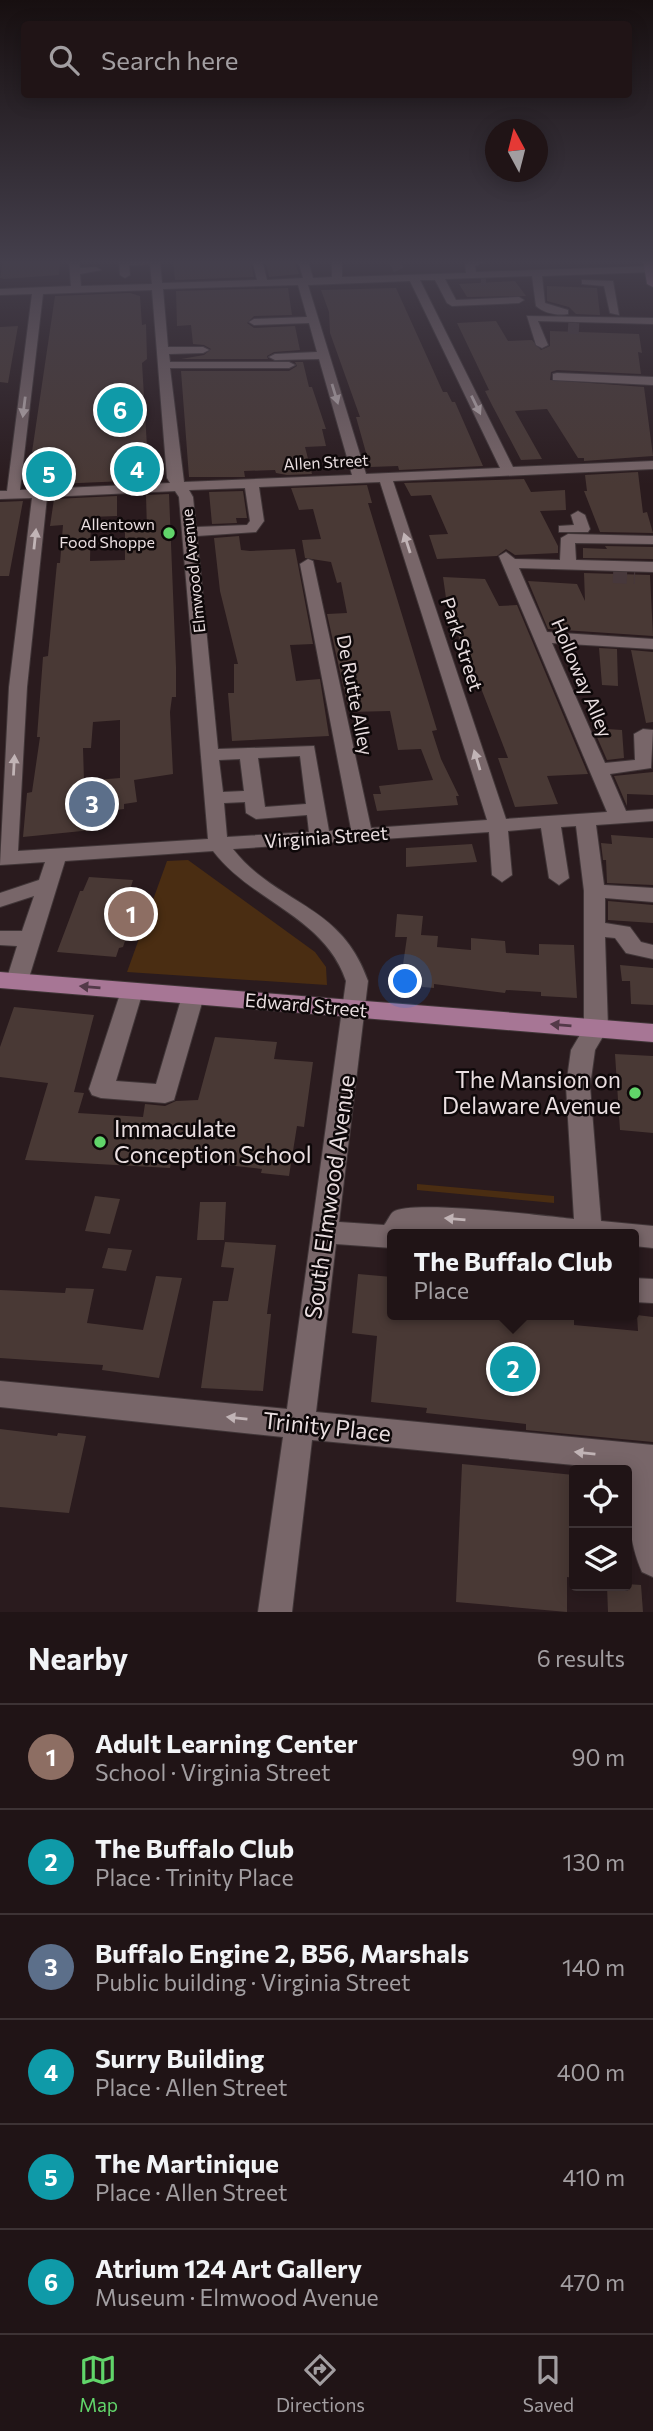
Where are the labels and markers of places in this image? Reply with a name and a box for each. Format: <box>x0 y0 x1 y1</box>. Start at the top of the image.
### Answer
pin: 6 <box>97 384 143 436</box>
pin: 4 <box>114 443 160 495</box>
pin: 5 <box>26 448 72 500</box>
place label: Allentown Food Shoppe <box>59 514 155 551</box>
marker: Allentown Food Shoppe <box>161 525 177 541</box>
pin: 3 <box>69 778 115 830</box>
pin: 1 <box>108 888 154 940</box>
place label: The Mansion on Delaware Avenue <box>442 1065 621 1119</box>
marker: The Mansion on Delaware Avenue <box>627 1085 643 1101</box>
place label: Immaculate Conception School <box>114 1114 312 1168</box>
marker: Immaculate Conception School <box>92 1134 108 1150</box>
pin: 2 <box>490 1343 536 1395</box>

